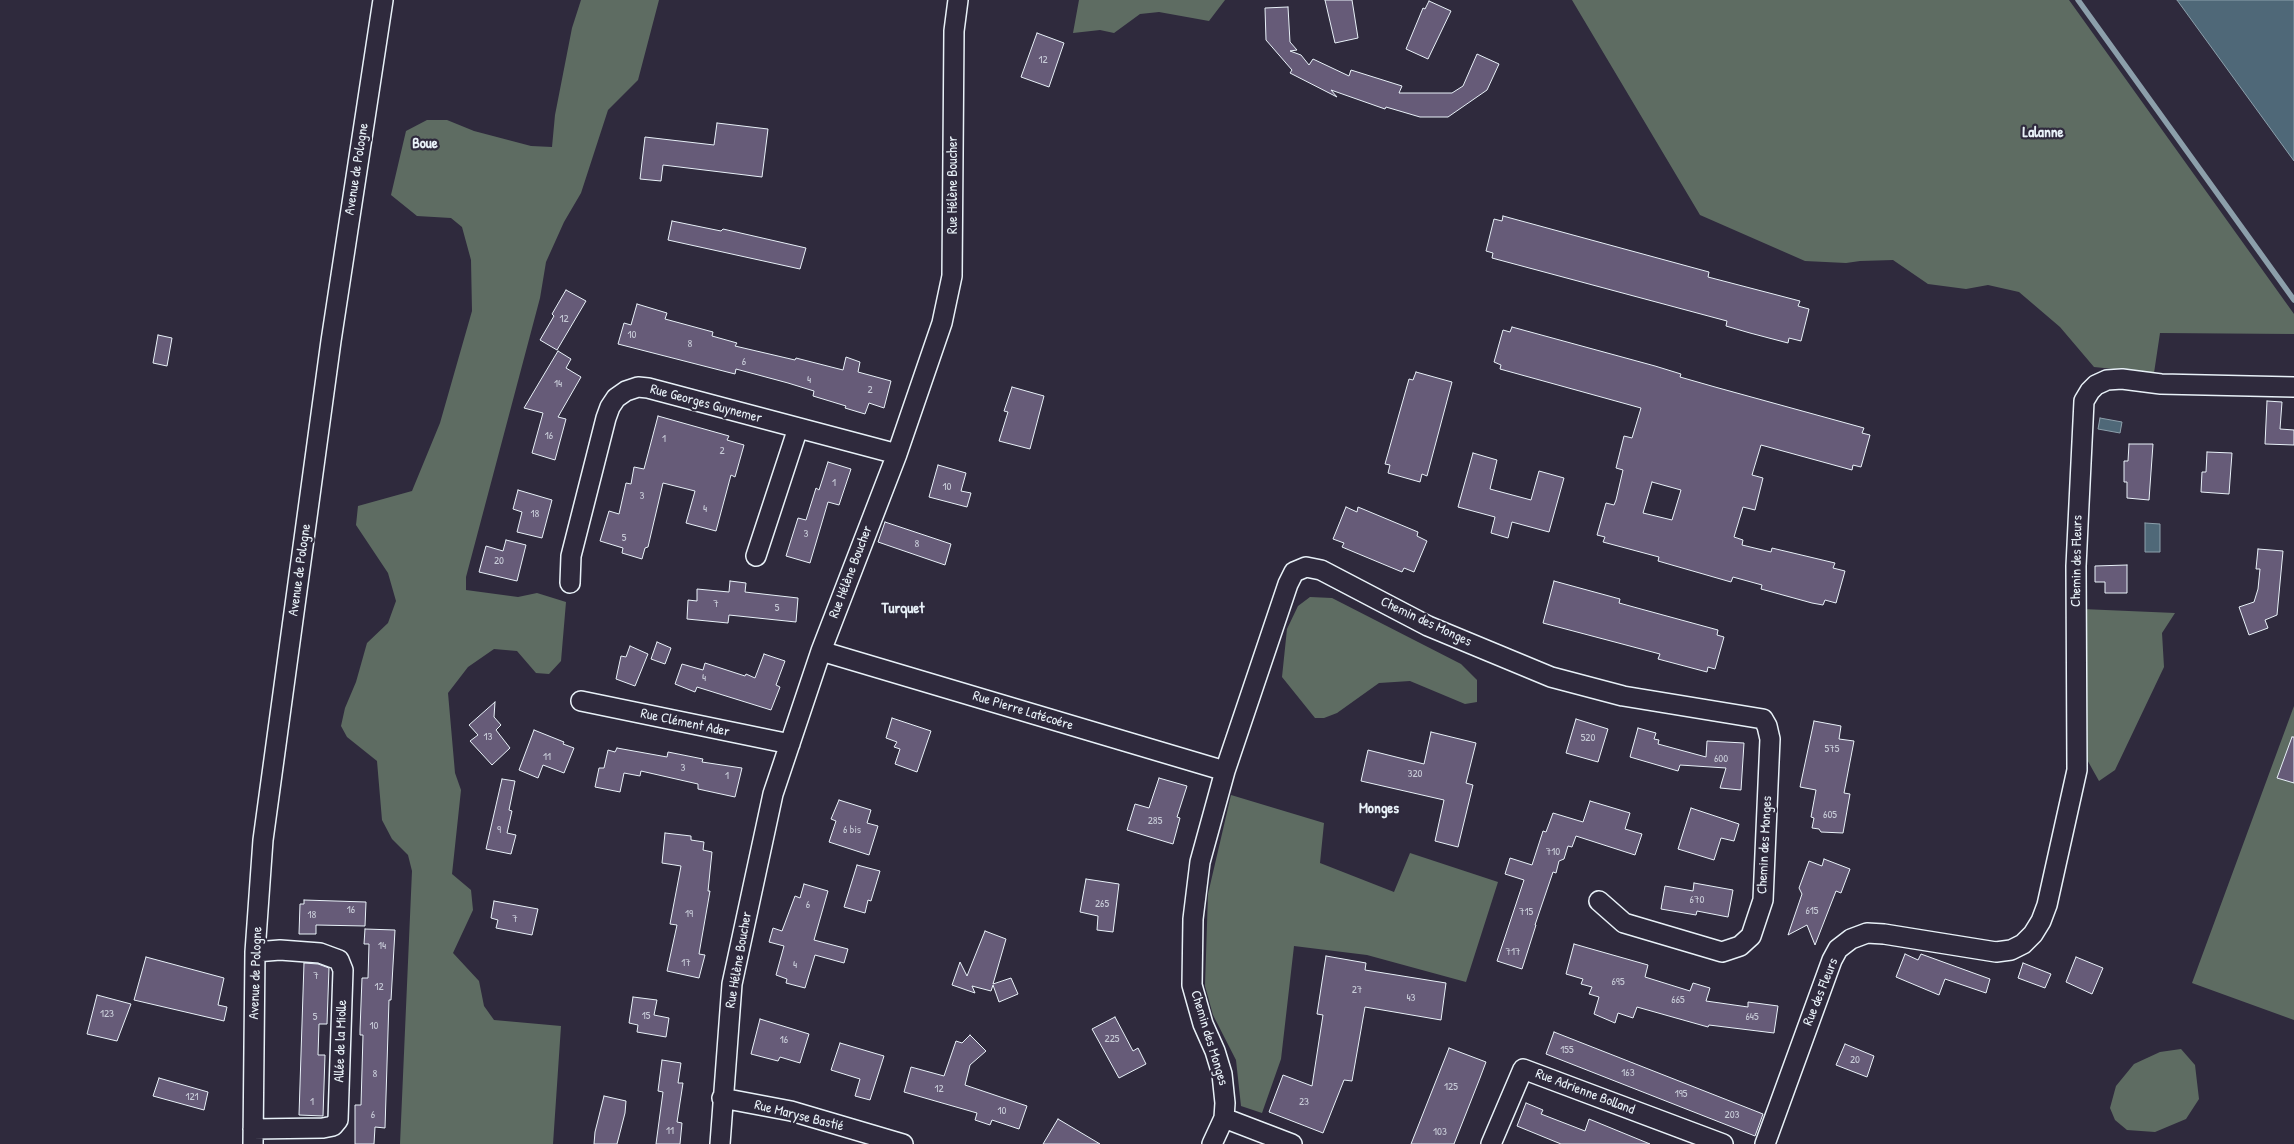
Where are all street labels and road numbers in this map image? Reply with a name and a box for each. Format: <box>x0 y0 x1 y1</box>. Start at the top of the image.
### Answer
street label: Avenue de Pologne <box>341 122 373 216</box>
street label: Rue Hélène Boucher <box>945 136 961 234</box>
street label: Rue Georges Guynemer <box>648 381 764 427</box>
street label: Chemin des Fleurs <box>2068 515 2086 607</box>
street label: Avenue de Pologne <box>285 523 315 617</box>
street label: Rue Hélène Boucher <box>826 523 876 621</box>
street label: Chemin des Monges <box>1378 594 1474 650</box>
street label: Rue Pierre Latécoére <box>971 688 1075 734</box>
street label: Rue Clément Ader <box>639 705 731 741</box>
street label: Chemin des Monges <box>1754 795 1776 895</box>
street label: Rue Hélène Boucher <box>722 910 756 1010</box>
street label: Avenue de Pologne <box>246 926 266 1020</box>
street label: Rue des Fleurs <box>1800 956 1842 1028</box>
street label: Chemin des Monges <box>1187 988 1231 1088</box>
street label: Allée de la Miolle <box>331 999 351 1083</box>
street label: Rue Adrienne Bolland <box>1533 1065 1637 1119</box>
street label: Rue Maryse Bastié <box>753 1097 845 1135</box>

